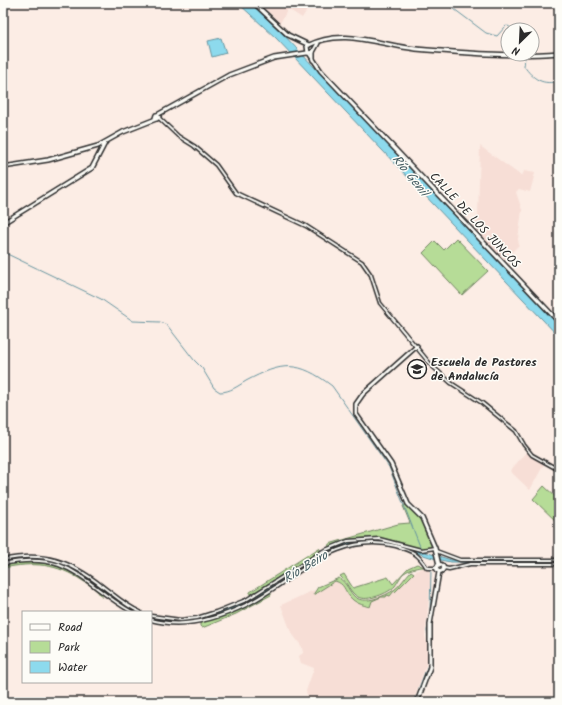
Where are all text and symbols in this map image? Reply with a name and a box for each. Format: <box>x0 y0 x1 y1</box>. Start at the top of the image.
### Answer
north arrow <box>500 22 540 62</box>
text: N <box>509 41 523 60</box>
water label: Río Genil <box>386 150 435 204</box>
street label: CALLE DE LOS JUNCOS <box>425 168 525 273</box>
place label: Escuela de Pastores de Andalucía <box>431 353 537 386</box>
school or university icon: Escuela de Pastores de Andalucía <box>406 358 428 380</box>
water label: Río Beiro <box>279 545 333 589</box>
legend <box>22 611 152 683</box>
text: Road <box>58 618 83 637</box>
text: Park <box>58 638 80 657</box>
text: Water <box>58 658 88 677</box>

